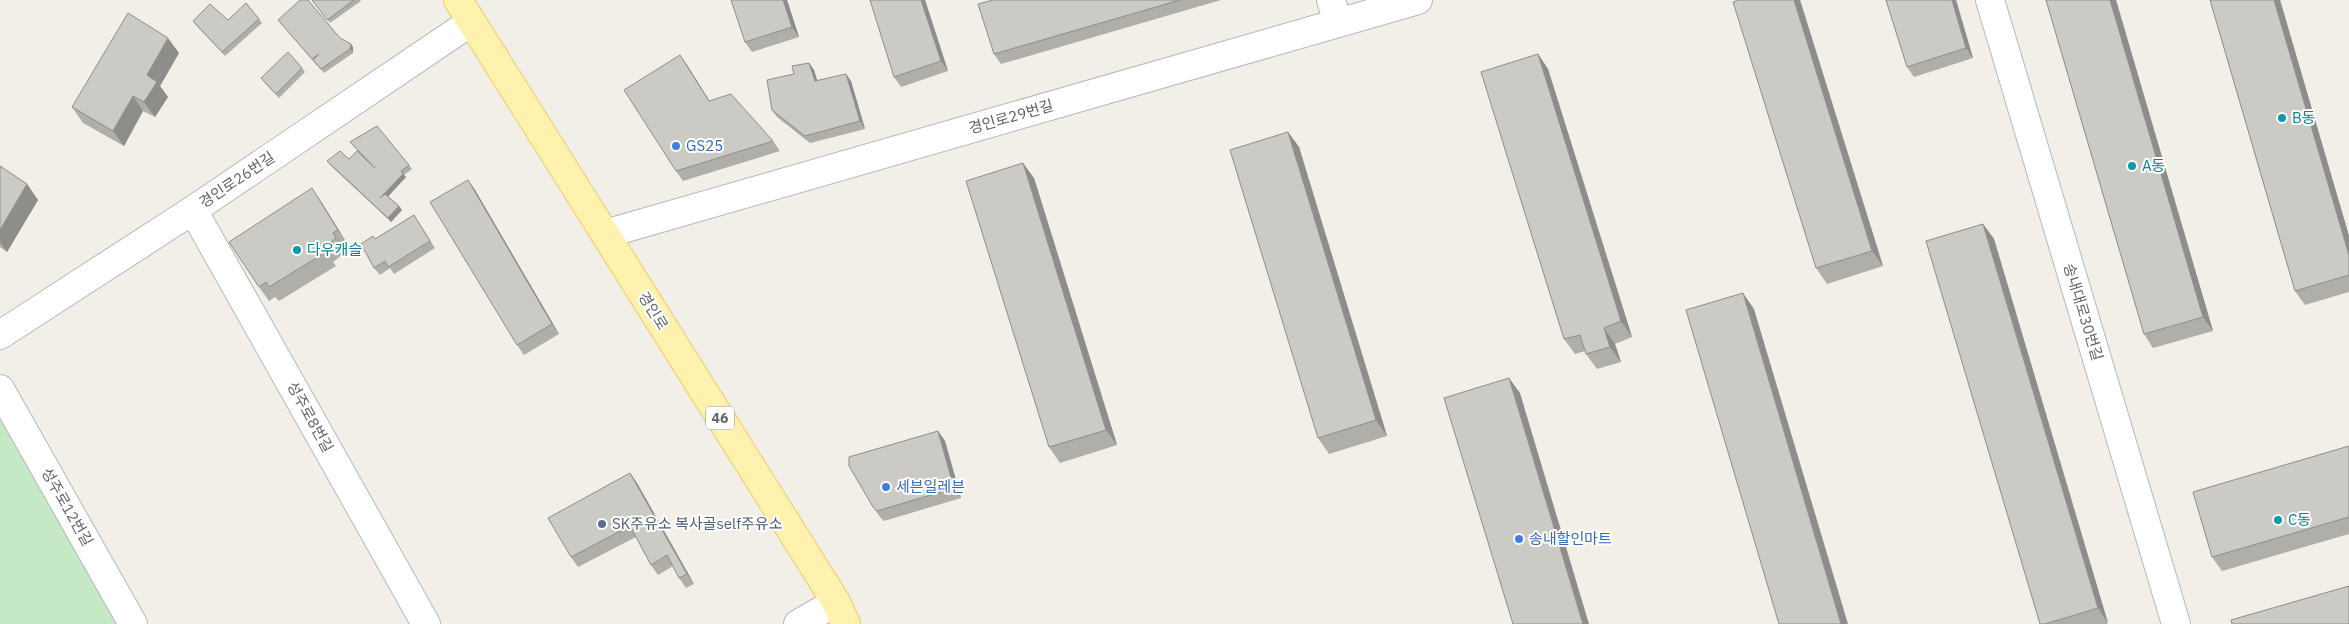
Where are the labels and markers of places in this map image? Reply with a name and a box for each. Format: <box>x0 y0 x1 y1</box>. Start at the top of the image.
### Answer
place label: B동 <box>2292 108 2316 127</box>
marker: B동 <box>2276 112 2288 124</box>
place label: GS25 <box>686 136 723 155</box>
marker: GS25 <box>670 140 682 152</box>
place label: A동 <box>2142 156 2165 175</box>
marker: A동 <box>2126 160 2138 172</box>
place label: 다우캐슬 <box>307 240 362 259</box>
marker: 다우캐슬 <box>291 244 303 256</box>
place label: 세븐일레븐 <box>896 477 965 496</box>
marker: 세븐일레븐 <box>880 481 892 493</box>
place label: C동 <box>2288 510 2311 529</box>
place label: SK주유소 복사골self주유소 <box>612 514 783 533</box>
marker: C동 <box>2272 514 2284 526</box>
marker: SK주유소 복사골self주유소 <box>596 518 608 530</box>
place label: 송내할인마트 <box>1529 529 1612 548</box>
marker: 송내할인마트 <box>1513 533 1525 545</box>

